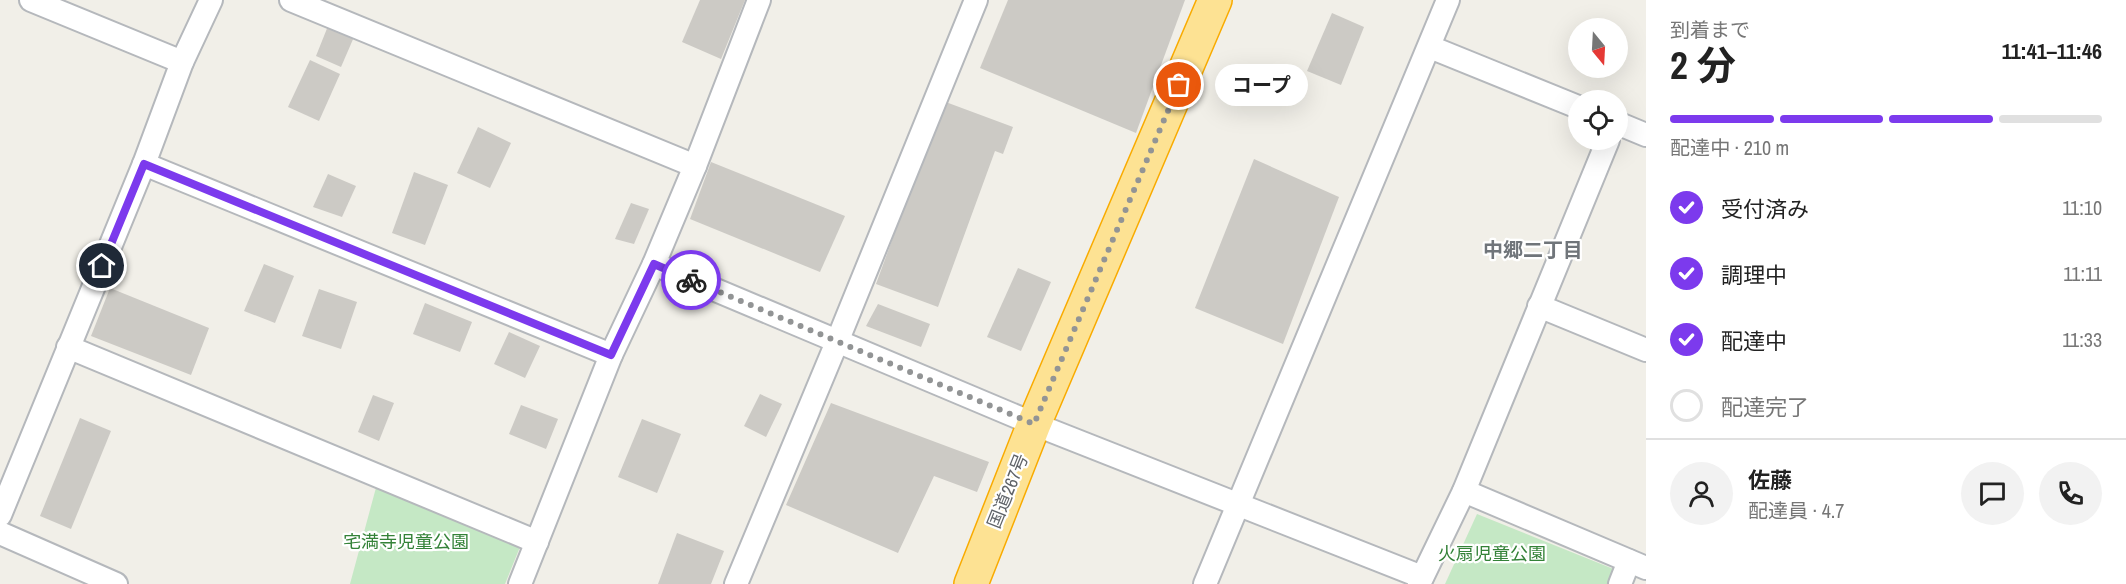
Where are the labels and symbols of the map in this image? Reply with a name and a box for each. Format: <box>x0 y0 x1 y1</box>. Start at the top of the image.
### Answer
north arrow <box>1568 18 1628 78</box>
pin <box>1153 59 1204 110</box>
callout: コープ <box>1215 64 1308 106</box>
district label: 中郷二丁目 <box>1483 236 1583 263</box>
pin <box>76 240 127 291</box>
courier <box>661 250 721 310</box>
street label: 国道267号 <box>981 450 1034 532</box>
park label: 宅満寺児童公園 <box>343 529 469 554</box>
park label: 火扇児童公園 <box>1438 541 1546 566</box>

